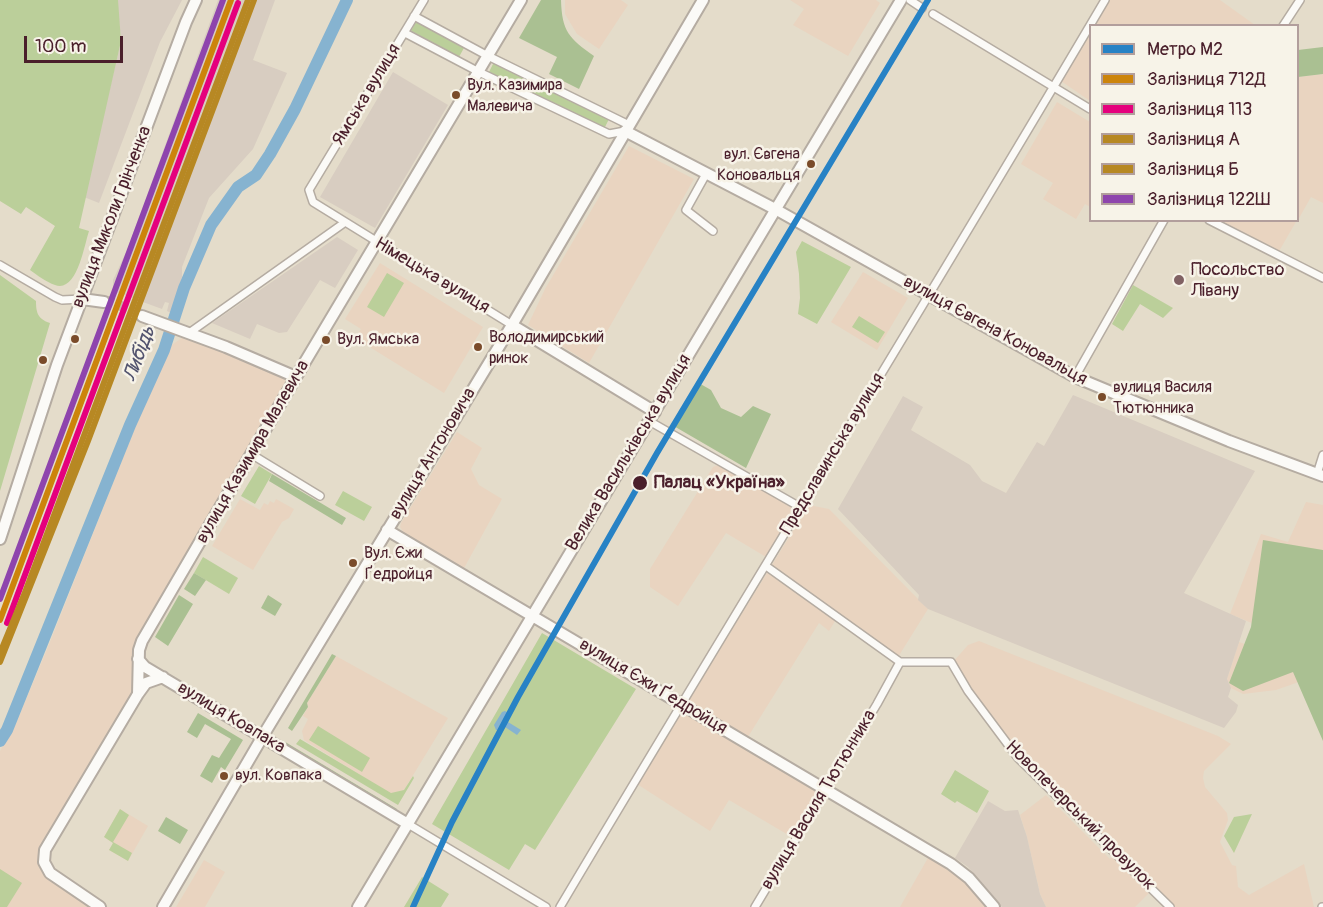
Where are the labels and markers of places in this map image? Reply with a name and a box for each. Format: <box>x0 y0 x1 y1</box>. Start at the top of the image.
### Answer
place label: Вул. Казимира Малевича <box>467 76 562 114</box>
marker: Вул. Казимира Малевича <box>450 89 462 101</box>
place label: вул. Євгена Коновальця <box>717 145 800 183</box>
marker: вул. Євгена Коновальця <box>805 158 817 170</box>
place label: Посольство Лівану <box>1191 259 1284 302</box>
marker: Посольство Лівану <box>1172 273 1186 287</box>
place label: Володимирський ринок <box>489 328 604 366</box>
place label: Вул. Ямська <box>337 330 419 350</box>
unlabelled marker <box>69 333 81 345</box>
marker: Вул. Ямська <box>320 334 332 346</box>
marker: Володимирський ринок <box>472 341 484 353</box>
unlabelled marker <box>37 354 49 366</box>
place label: вулиця Василя Тютюнника <box>1113 378 1212 416</box>
marker: вулиця Василя Тютюнника <box>1096 391 1108 403</box>
place label: Палац «Україна» <box>654 472 785 494</box>
marker: Палац «Україна» <box>631 474 649 492</box>
place label: Вул. Єжи Ґедройця <box>364 544 432 582</box>
marker: Вул. Єжи Ґедройця <box>347 557 359 569</box>
place label: вул. Ковпака <box>235 766 322 786</box>
marker: вул. Ковпака <box>218 770 230 782</box>

